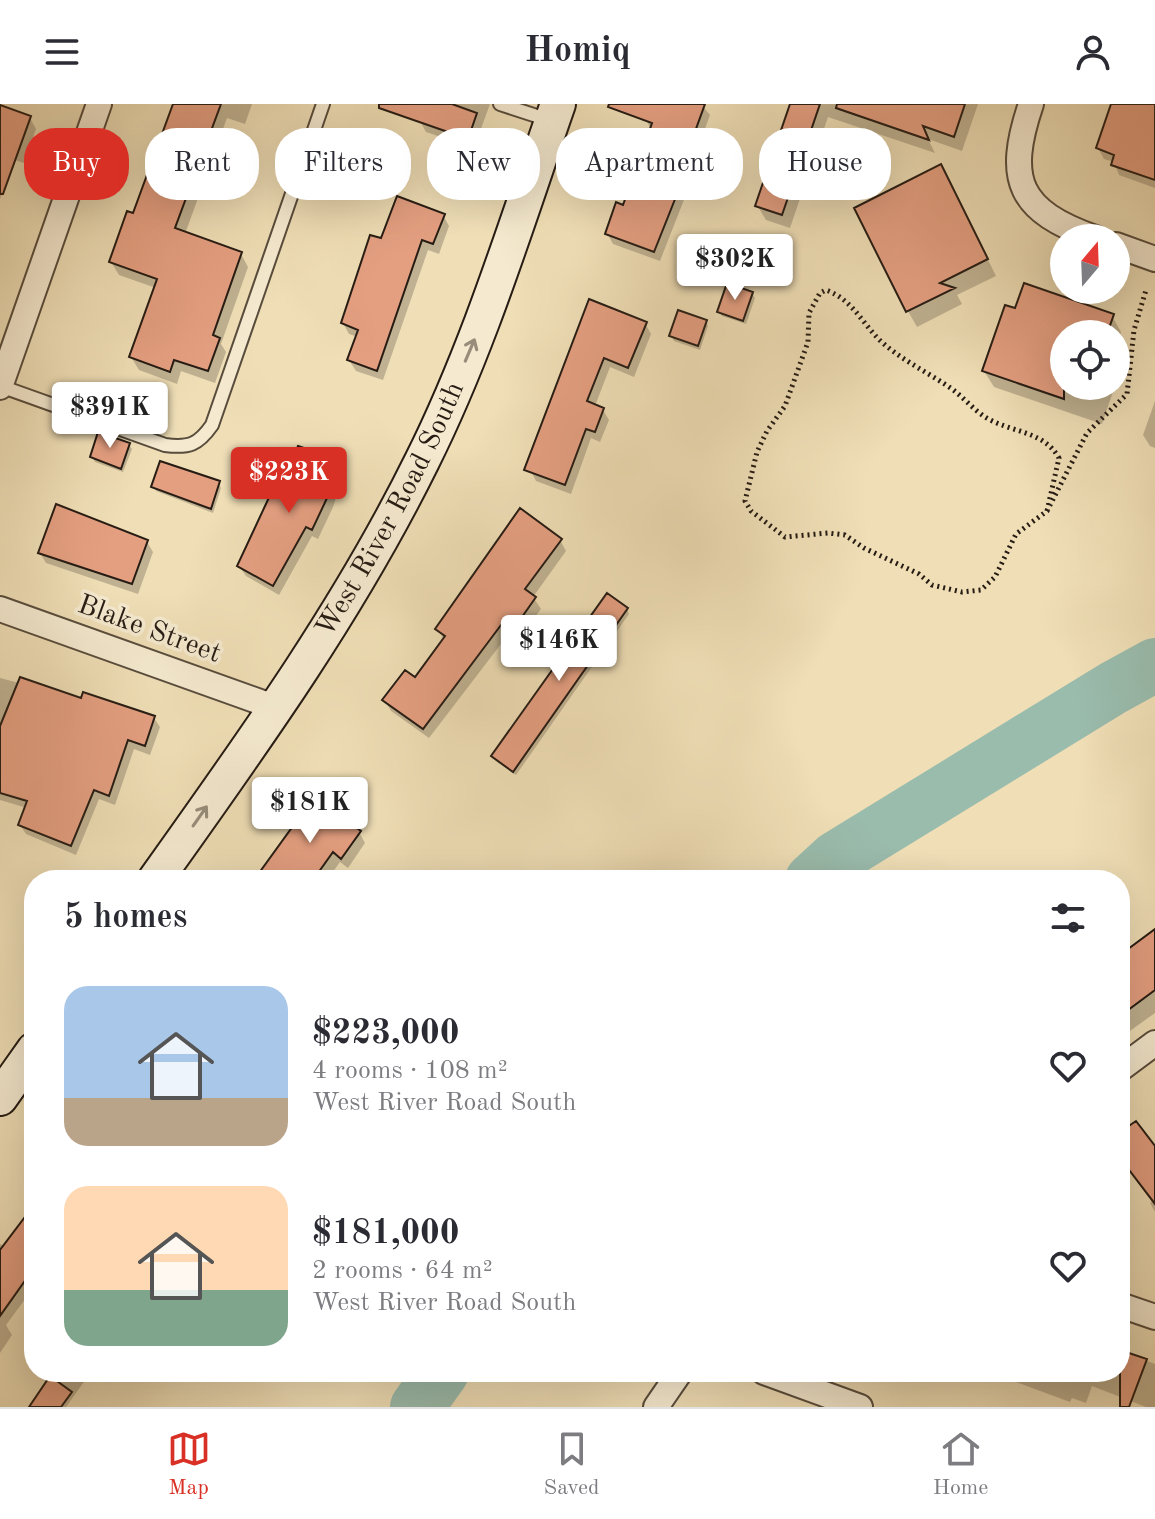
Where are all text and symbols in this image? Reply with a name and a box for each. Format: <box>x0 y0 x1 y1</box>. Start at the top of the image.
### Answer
icon: menu <box>40 30 84 74</box>
icon: person <box>1071 30 1115 74</box>
text: Homiq <box>524 34 631 70</box>
chip: Buy <box>24 128 129 200</box>
chip: Rent <box>145 128 259 200</box>
chip: Filters <box>275 128 411 200</box>
chip: New <box>427 128 540 200</box>
chip: Apartment <box>556 128 743 200</box>
chip: House <box>759 128 891 200</box>
north arrow <box>1050 224 1130 304</box>
map controls <box>1050 224 1130 400</box>
pin: $302K <box>679 234 791 302</box>
text: $302K <box>695 247 775 273</box>
button: locate <box>1050 320 1130 400</box>
one-way arrow <box>463 339 478 363</box>
street label: West River Road South <box>312 378 470 642</box>
pin: $391K <box>54 382 166 450</box>
text: $391K <box>70 395 150 421</box>
pin: $223K <box>233 447 345 515</box>
text: $223K <box>249 460 329 486</box>
street label: Blake Street <box>74 591 224 669</box>
pin: $146K <box>503 615 615 683</box>
text: $146K <box>519 628 599 654</box>
pin: $181K <box>254 777 366 845</box>
text: $181K <box>270 790 350 816</box>
one-way arrow <box>192 806 208 828</box>
icon: filters <box>1046 896 1090 940</box>
text: 5 homes <box>64 901 187 935</box>
text: $223,000 <box>312 1017 460 1051</box>
icon: home <box>128 1018 224 1114</box>
icon: heart <box>1046 1044 1090 1088</box>
text: 4 rooms · 108 m² <box>312 1058 508 1084</box>
text: West River Road South <box>312 1090 576 1116</box>
text: $181,000 <box>312 1217 460 1251</box>
icon: home <box>128 1218 224 1314</box>
icon: heart <box>1046 1244 1090 1288</box>
text: 2 rooms · 64 m² <box>312 1258 493 1284</box>
text: West River Road South <box>312 1290 576 1316</box>
tab: Map <box>167 1427 211 1502</box>
tab: Saved <box>544 1427 600 1502</box>
tab: Home <box>933 1427 988 1502</box>

